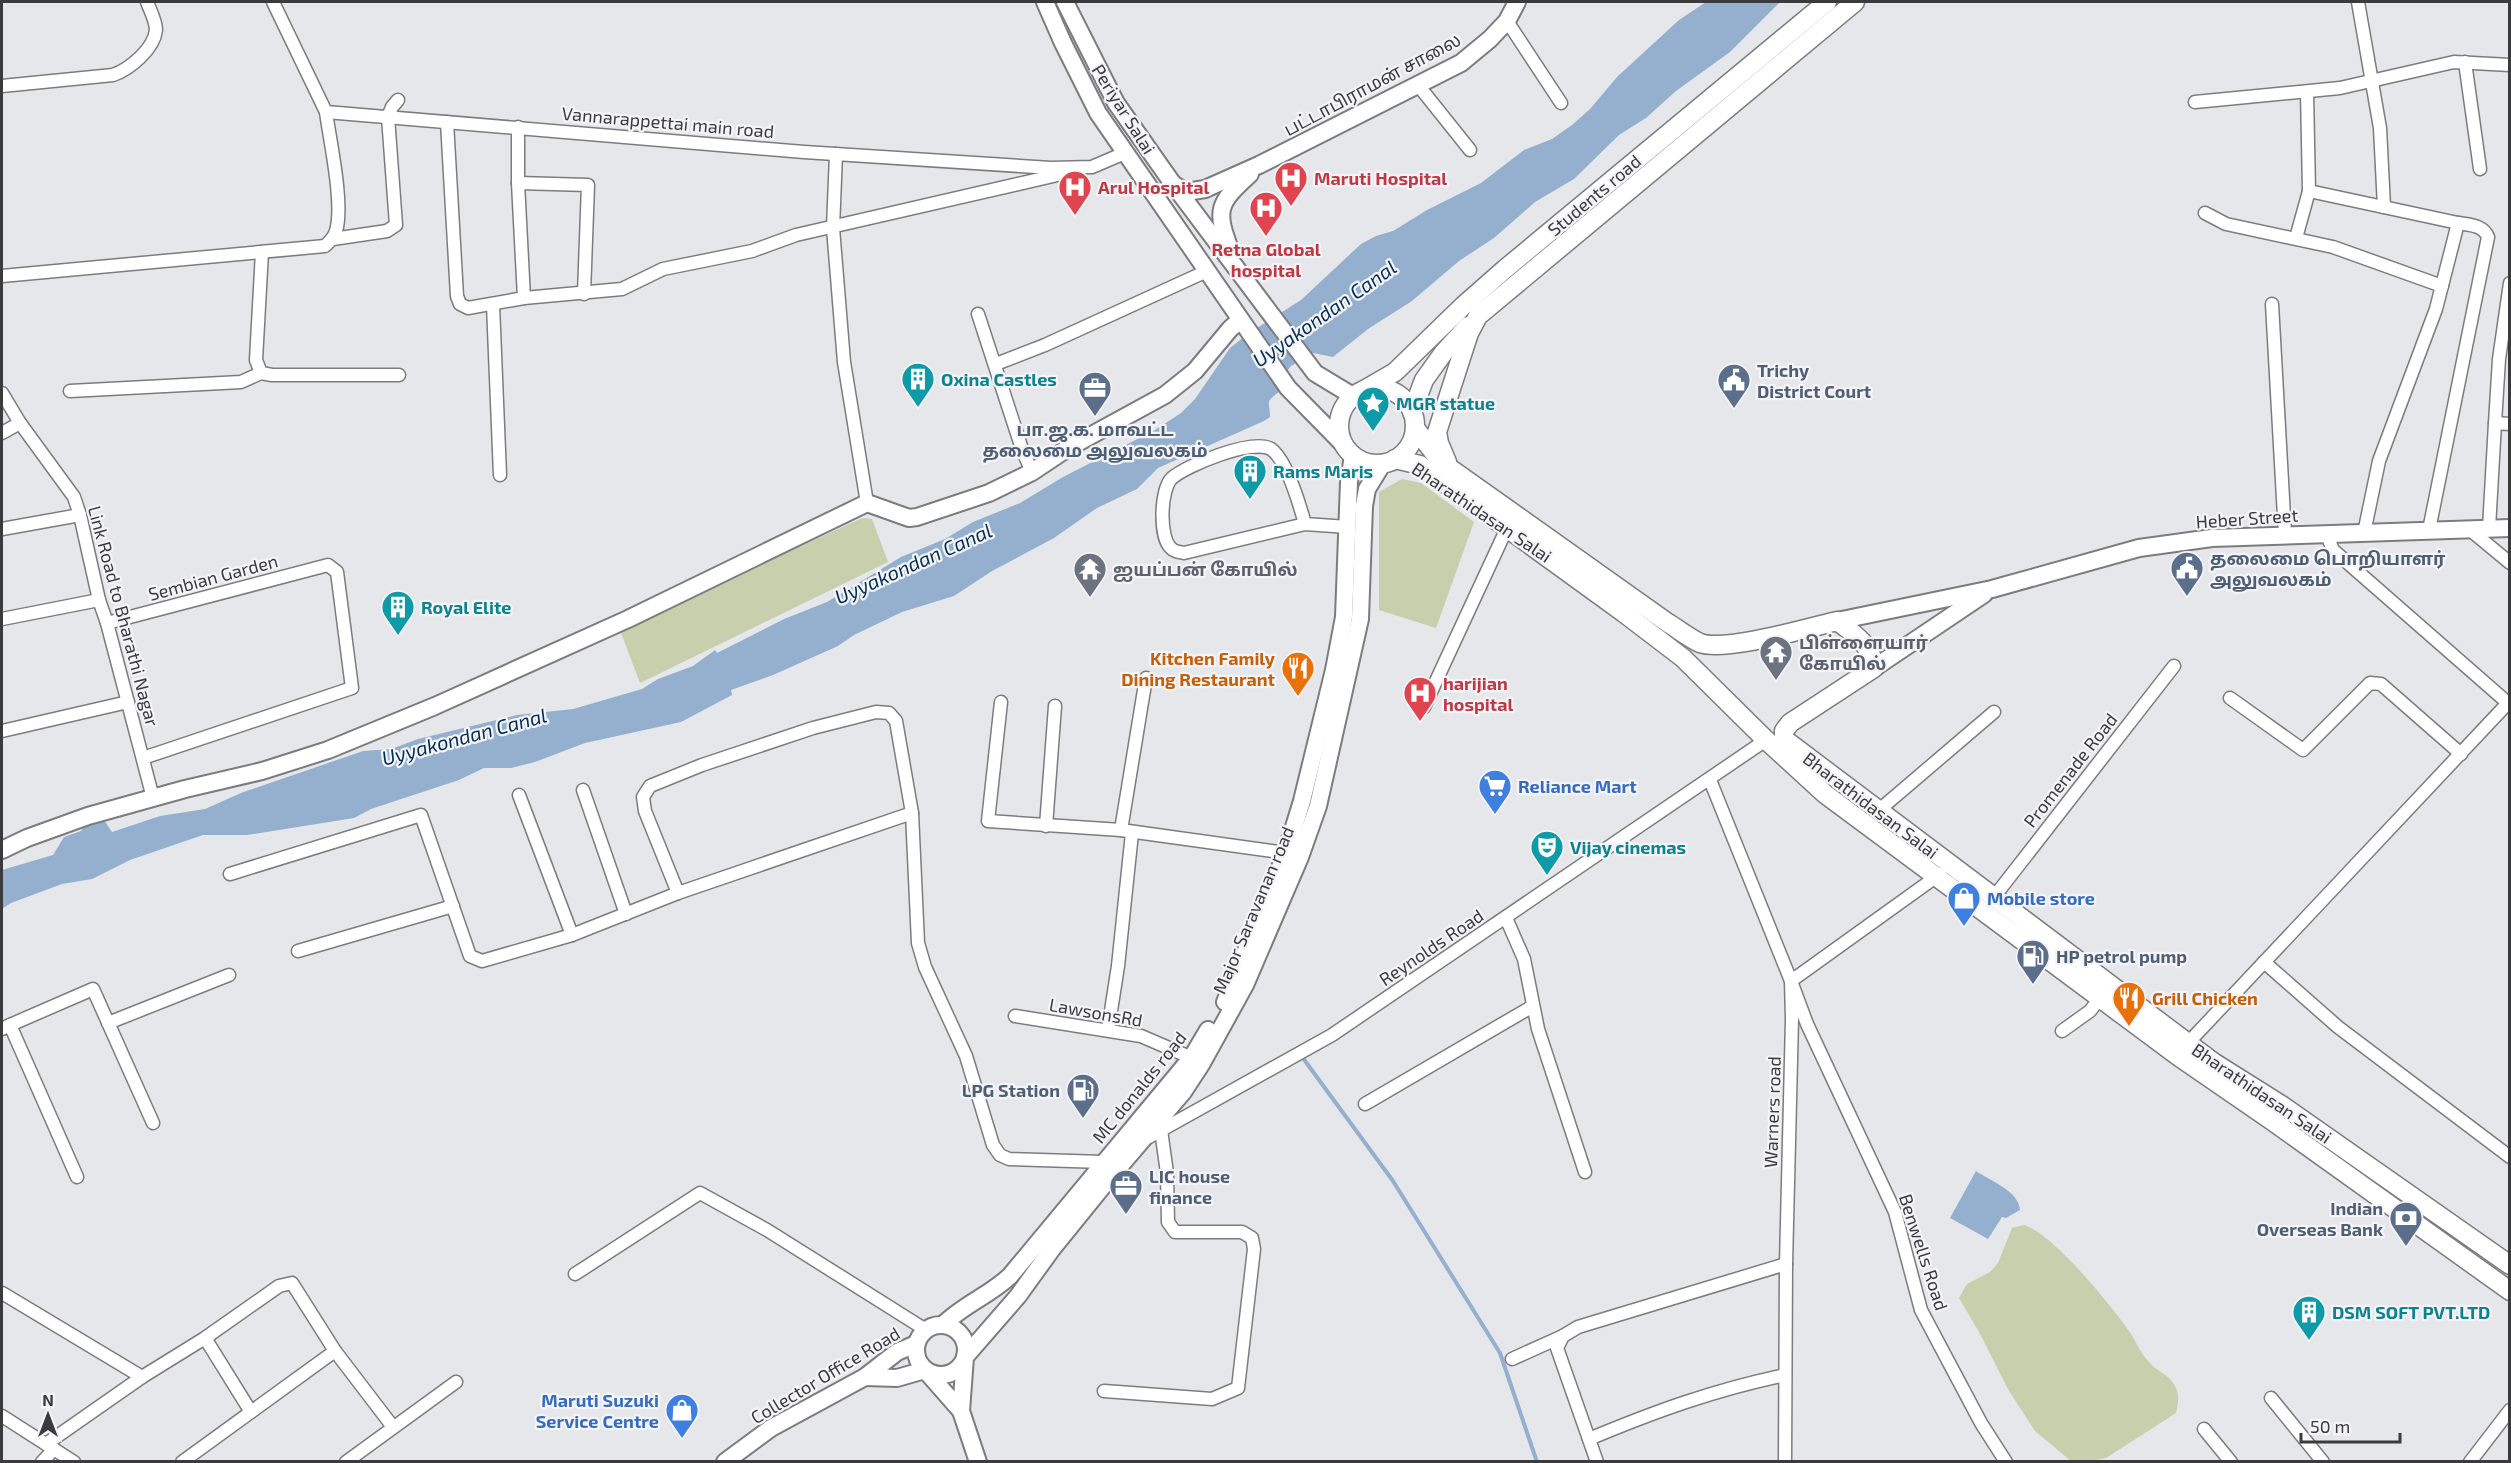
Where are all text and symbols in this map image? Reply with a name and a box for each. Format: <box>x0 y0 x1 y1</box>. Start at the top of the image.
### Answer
street label: பட்டாபிராமன் சாலை <box>1280 28 1464 140</box>
street label: Periyar Salai <box>1088 60 1160 158</box>
street label: Vannarappettai main road <box>561 102 775 142</box>
street label: Students road <box>1543 150 1645 240</box>
hospital icon: Maruti Hospital <box>1273 160 1309 207</box>
place label: Maruti Hospital <box>1314 167 1447 189</box>
hospital icon: Arul Hospital <box>1057 169 1093 216</box>
place label: Arul Hospital <box>1098 176 1210 198</box>
hospital icon: Retna Global hospital <box>1248 190 1284 237</box>
place label: Retna Global hospital <box>1211 238 1321 281</box>
water label: Uyyakondan Canal <box>1248 254 1401 372</box>
place label: Trichy District Court <box>1757 359 1872 402</box>
building icon: Oxina Castles <box>900 361 936 408</box>
public building icon: Trichy District Court <box>1716 362 1752 409</box>
place label: Oxina Castles <box>941 368 1057 390</box>
office icon: பா.ஜ.க. மாவட்ட தலைமை அலுவலகம் <box>1077 370 1113 417</box>
place icon: MGR statue <box>1355 385 1391 432</box>
place label: MGR statue <box>1396 392 1495 414</box>
place label: பா.ஜ.க. மாவட்ட தலைமை அலுவலகம் <box>982 418 1208 463</box>
building icon: Rams Maris <box>1232 453 1268 500</box>
street label: Bharathidasan Salai <box>1408 457 1556 567</box>
place label: Rams Maris <box>1273 460 1373 482</box>
street label: Link Road to Bharathi Nagar <box>84 503 164 729</box>
street label: Heber Street <box>2195 503 2299 533</box>
water label: Uyyakondan Canal <box>830 517 996 609</box>
place label: தலைமை பொறியாளர் அலுவலகம் <box>2210 547 2446 592</box>
street label: Sembian Garden <box>146 549 280 605</box>
public building icon: தலைமை பொறியாளர் அலுவலகம் <box>2169 550 2205 597</box>
temple icon: ஐயப்பன் கோயில் <box>1072 551 1108 598</box>
place label: ஐயப்பன் கோயில் <box>1113 558 1298 582</box>
building icon: Royal Elite <box>380 589 416 636</box>
place label: Royal Elite <box>421 596 512 618</box>
place label: பிள்ளையார் கோயில் <box>1799 631 1929 674</box>
temple icon: பிள்ளையார் கோயில் <box>1758 634 1794 681</box>
place label: Kitchen Family Dining Restaurant <box>1121 647 1276 690</box>
restaurant icon: Kitchen Family Dining Restaurant <box>1280 650 1316 697</box>
place label: harijian hospital <box>1443 672 1513 715</box>
hospital icon: harijian hospital <box>1402 675 1438 722</box>
water label: Uyyakondan Canal <box>379 702 549 771</box>
street label: Promenade Road <box>2019 708 2121 832</box>
street label: Bharathidasan Salai <box>1799 747 1943 863</box>
supermarket icon: Reliance Mart <box>1477 768 1513 815</box>
place label: Reliance Mart <box>1518 775 1637 797</box>
street label: Major Saravanan road <box>1208 823 1298 997</box>
theatre icon: Vijay cinemas <box>1529 829 1565 876</box>
place label: Vijay cinemas <box>1570 836 1686 858</box>
shop icon: Mobile store <box>1946 880 1982 927</box>
place label: Mobile store <box>1987 887 2095 909</box>
street label: Reynolds Road <box>1375 904 1487 990</box>
fuel station icon: HP petrol pump <box>2015 938 2051 985</box>
place label: HP petrol pump <box>2056 945 2187 967</box>
restaurant icon: Grill Chicken <box>2111 980 2147 1027</box>
place label: Grill Chicken <box>2152 987 2258 1009</box>
street label: LawsonsRd <box>1048 993 1144 1031</box>
street label: MC donalds road <box>1087 1027 1191 1147</box>
street label: Bharathidasan Salai <box>2188 1038 2336 1148</box>
street label: Warners road <box>1759 1056 1785 1168</box>
fuel station icon: LPG Station <box>1065 1072 1101 1119</box>
place label: LPG Station <box>962 1079 1060 1101</box>
place label: LIC house finance <box>1149 1165 1230 1208</box>
office icon: LIC house finance <box>1108 1168 1144 1215</box>
street label: Benwells Road <box>1895 1191 1953 1313</box>
place label: Indian Overseas Bank <box>2257 1197 2383 1240</box>
bank icon: Indian Overseas Bank <box>2388 1200 2424 1247</box>
building icon: DSM SOFT PVT.LTD <box>2291 1294 2327 1341</box>
place label: DSM SOFT PVT.LTD <box>2332 1301 2490 1323</box>
street label: Collector Office Road <box>746 1322 904 1428</box>
north arrow <box>18 1385 78 1445</box>
place label: Maruti Suzuki Service Centre <box>536 1389 659 1432</box>
text: N <box>42 1390 54 1409</box>
shop icon: Maruti Suzuki Service Centre <box>664 1392 700 1439</box>
scale bar <box>2301 1406 2400 1444</box>
text: 50 m <box>2310 1415 2350 1437</box>

